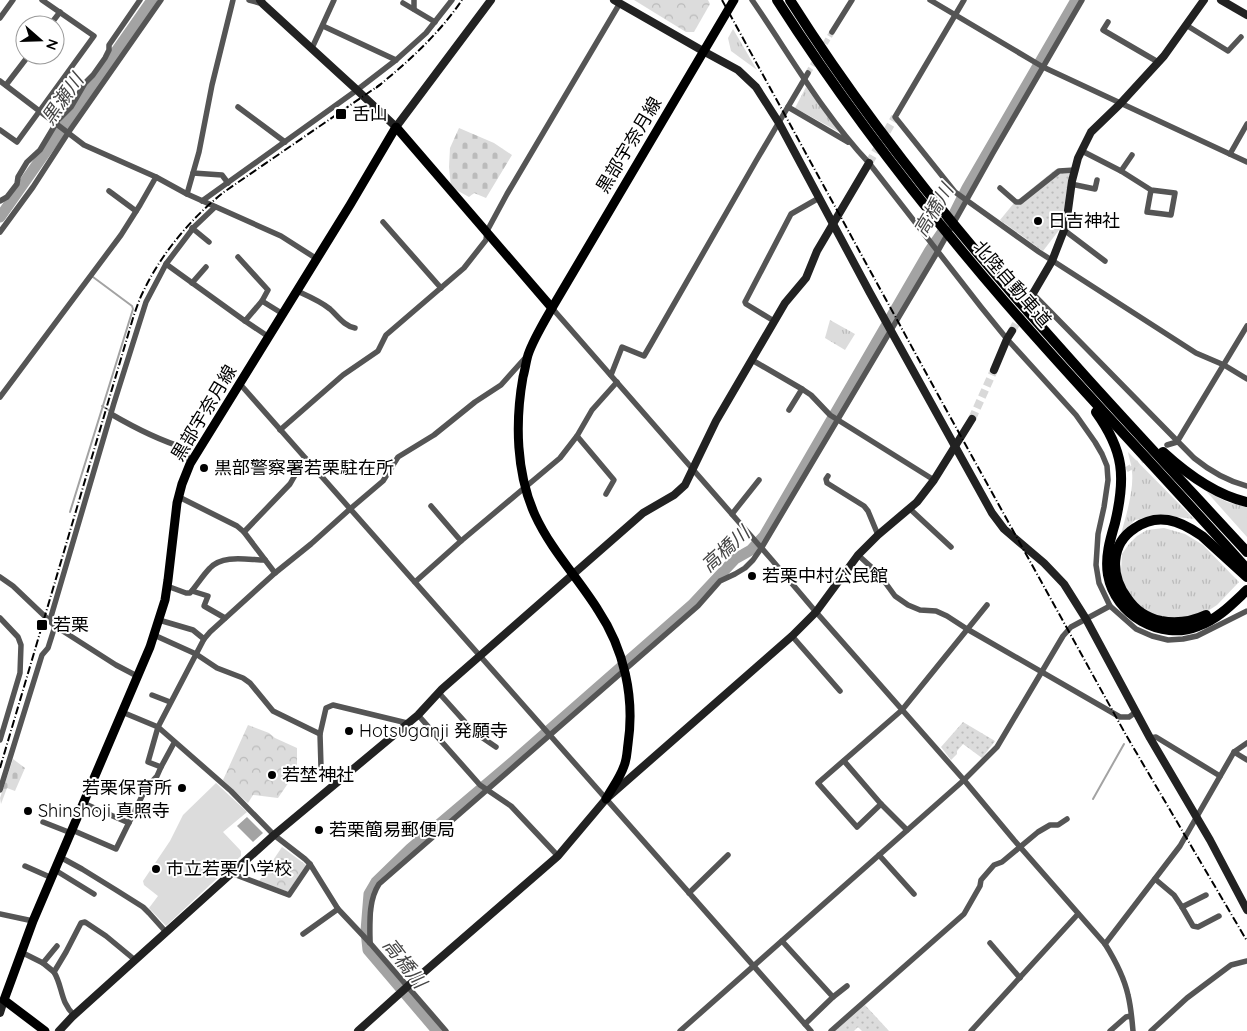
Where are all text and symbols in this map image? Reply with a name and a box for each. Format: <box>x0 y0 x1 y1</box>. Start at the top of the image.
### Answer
north arrow <box>15 15 65 65</box>
text: N <box>42 37 62 52</box>
water label: 黒瀬川 <box>36 67 89 129</box>
street label: 黒部宇奈月線 <box>591 93 666 197</box>
place label: 舌山 <box>352 102 388 125</box>
marker: 舌山 <box>334 107 348 121</box>
water label: 高橋川 <box>908 178 959 241</box>
place label: 日吉神社 <box>1048 209 1120 232</box>
marker: 日吉神社 <box>1032 215 1044 227</box>
street label: 北陸自動車道 <box>968 235 1056 332</box>
street label: 黒部宇奈月線 <box>166 361 241 465</box>
place label: 黒部警察署若栗駐在所 <box>214 456 394 479</box>
marker: 黒部警察署若栗駐在所 <box>198 462 210 474</box>
water label: 高橋川 <box>696 520 756 577</box>
place label: 若栗中村公民館 <box>762 564 888 587</box>
marker: 若栗中村公民館 <box>746 570 758 582</box>
place label: 若栗 <box>53 613 89 636</box>
marker: 若栗 <box>35 618 49 632</box>
place label: Hotsuganji 発願寺 <box>359 719 508 742</box>
marker: Hotsuganji 発願寺 <box>343 725 355 737</box>
place label: 若埜神社 <box>282 763 354 786</box>
marker: 若埜神社 <box>266 769 278 781</box>
place label: 若栗保育所 <box>82 776 172 799</box>
marker: 若栗保育所 <box>176 782 188 794</box>
place label: Shinshoji 真照寺 <box>38 799 170 822</box>
marker: Shinshoji 真照寺 <box>22 805 34 817</box>
place label: 若栗簡易郵便局 <box>329 818 455 841</box>
marker: 若栗簡易郵便局 <box>313 824 325 836</box>
place label: 市立若栗小学校 <box>166 857 292 880</box>
marker: 市立若栗小学校 <box>150 863 162 875</box>
water label: 高橋川 <box>378 933 433 994</box>

